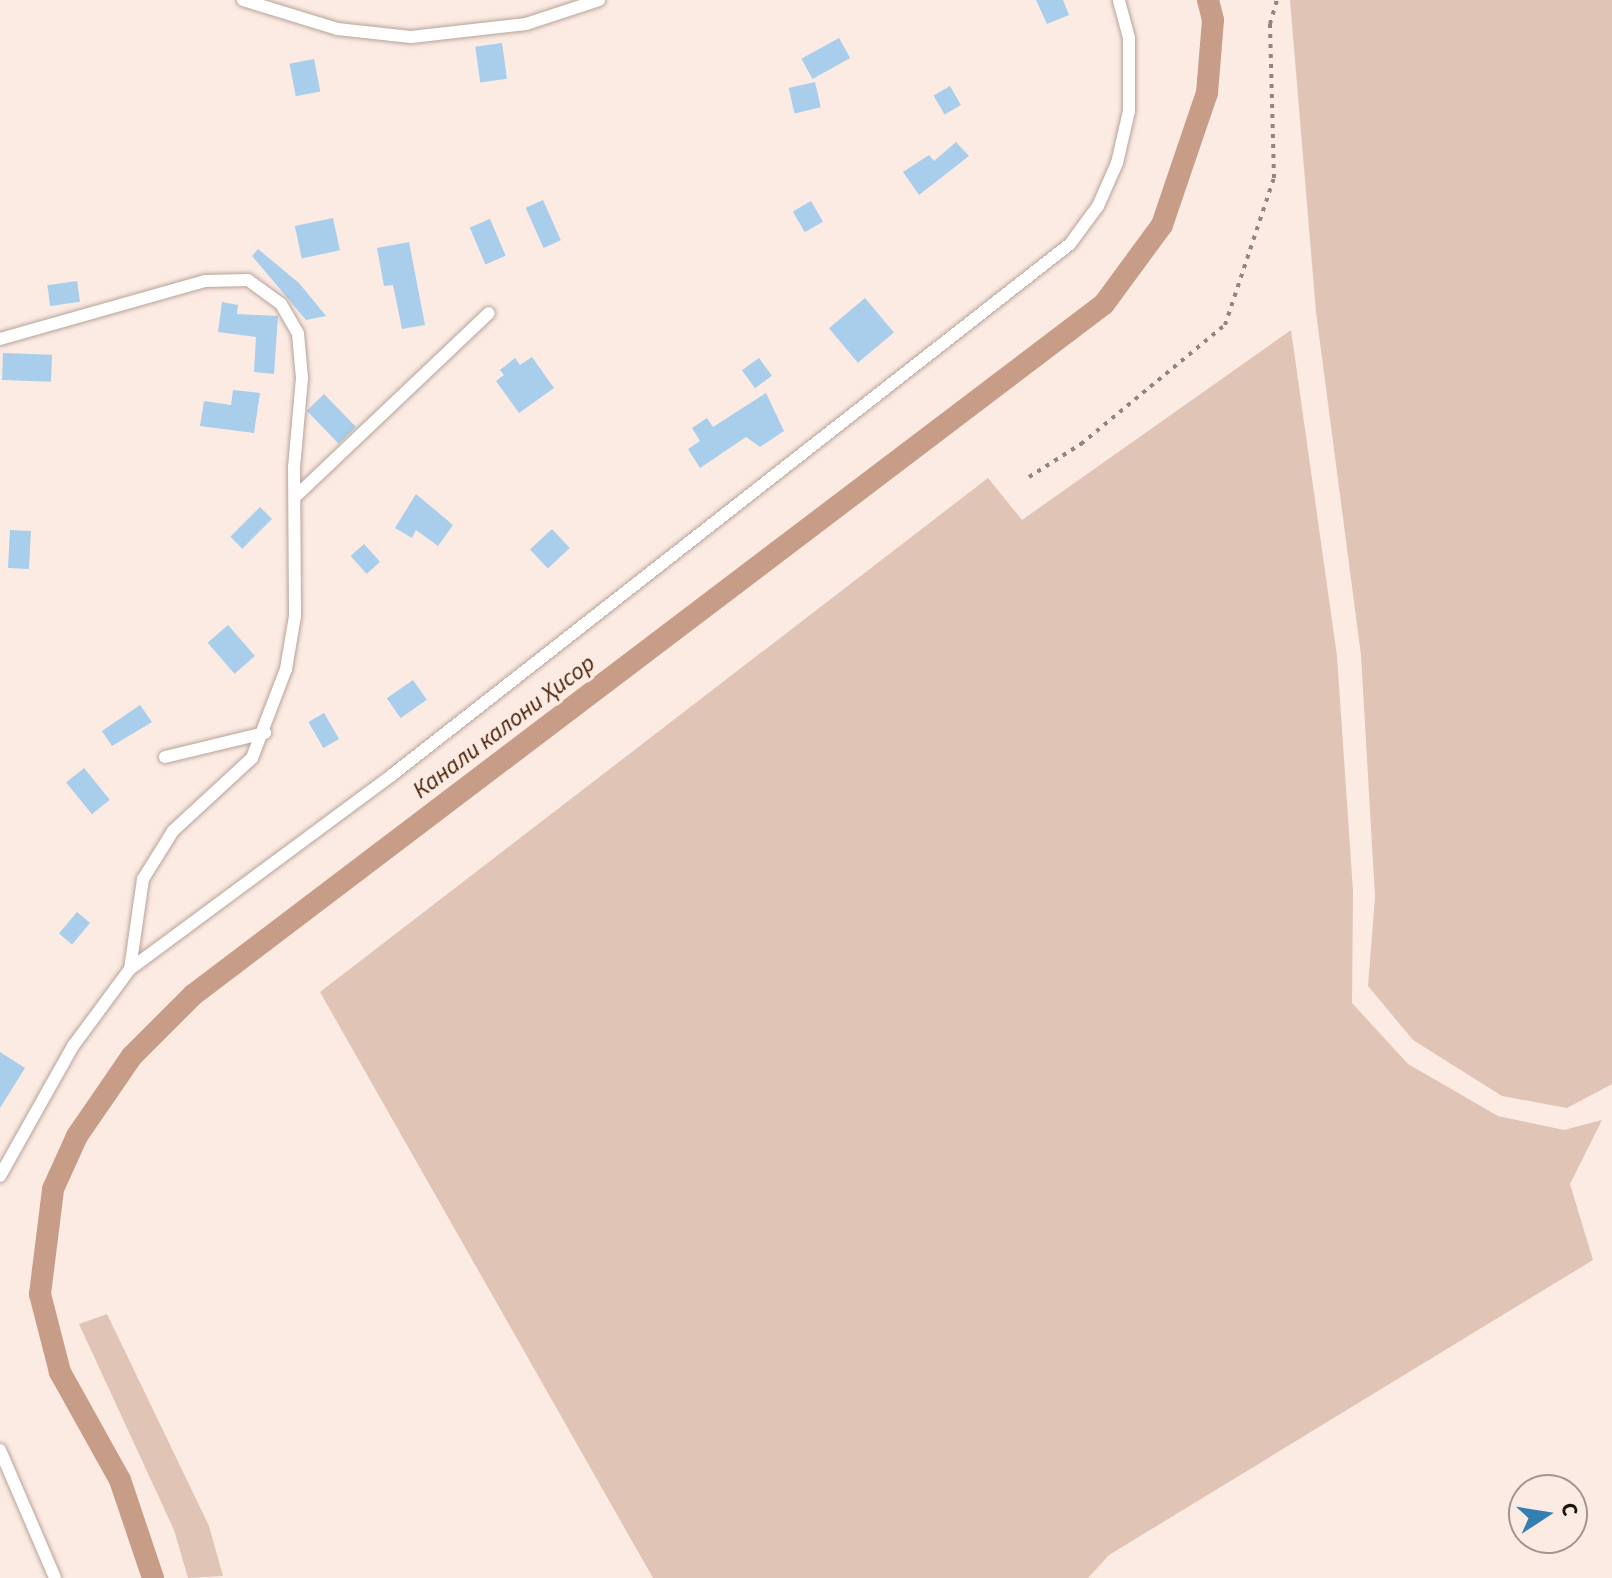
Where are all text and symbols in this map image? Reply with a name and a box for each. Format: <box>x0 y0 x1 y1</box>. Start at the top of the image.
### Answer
water label: Канали калони Ҳисор <box>407 649 601 805</box>
north arrow <box>1508 1474 1588 1554</box>
text: С <box>1553 1500 1587 1519</box>

